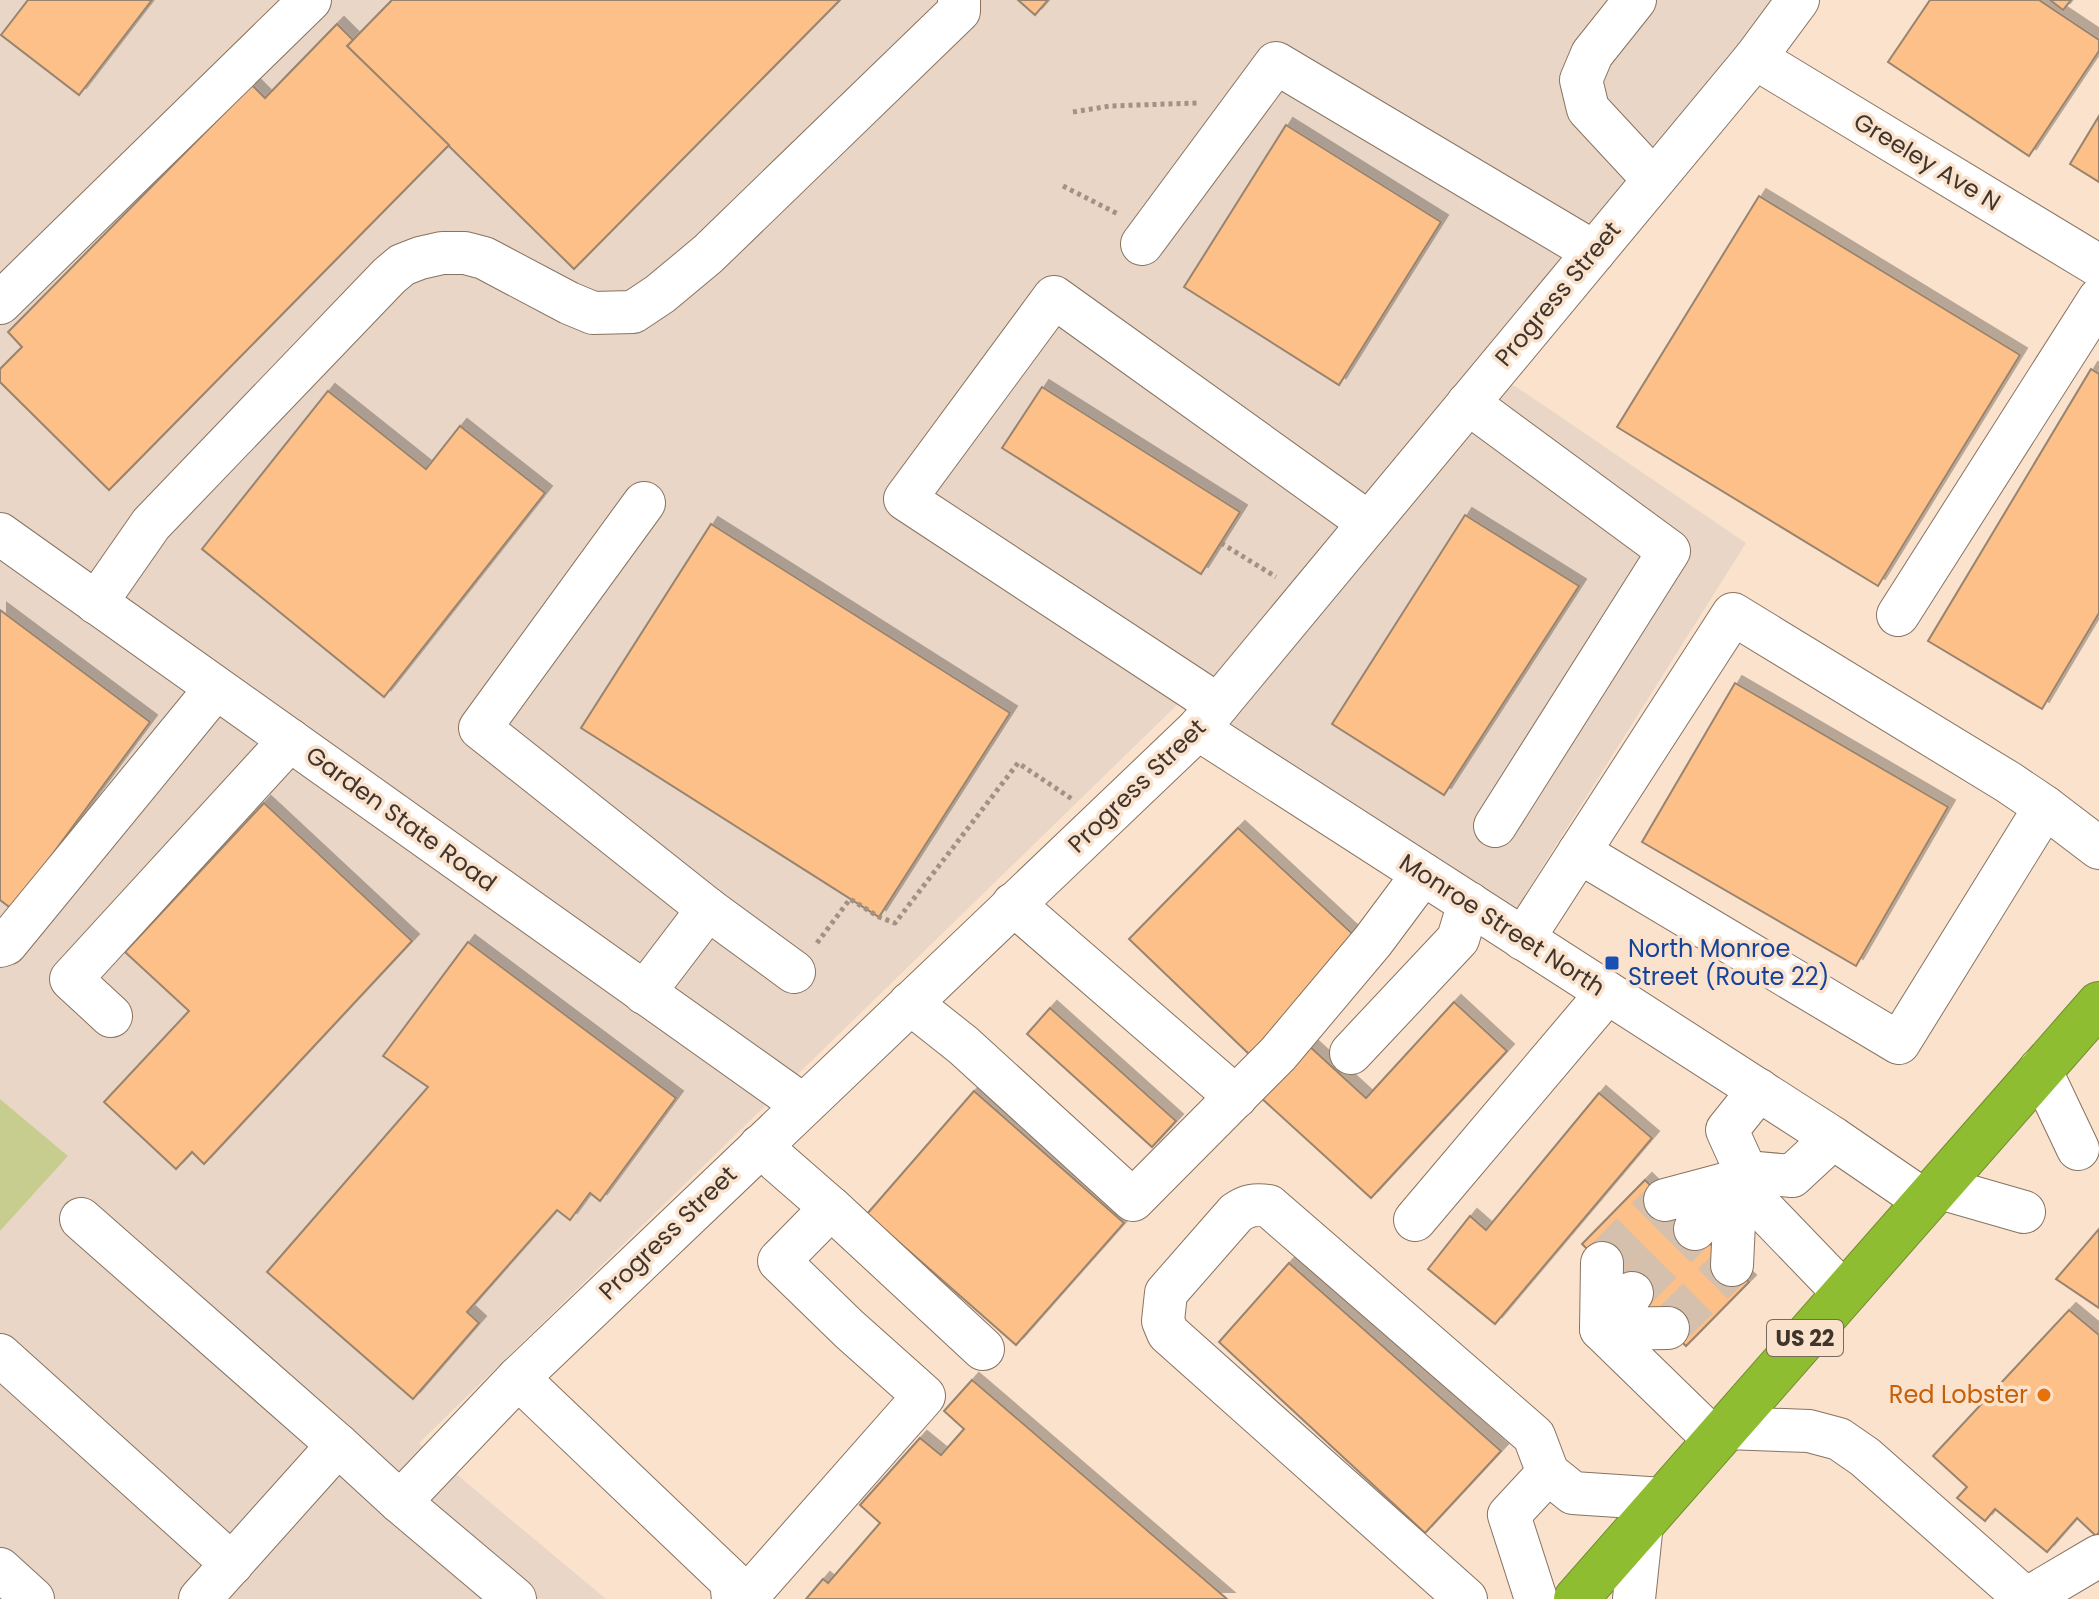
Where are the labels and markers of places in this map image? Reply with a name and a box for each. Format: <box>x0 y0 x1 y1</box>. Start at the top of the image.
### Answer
place label: North Monroe Street (Route 22) <box>1628 932 1829 993</box>
marker: North Monroe Street (Route 22) <box>1603 954 1621 972</box>
place label: Red Lobster <box>1889 1378 2028 1411</box>
marker: Red Lobster <box>2035 1386 2053 1404</box>

